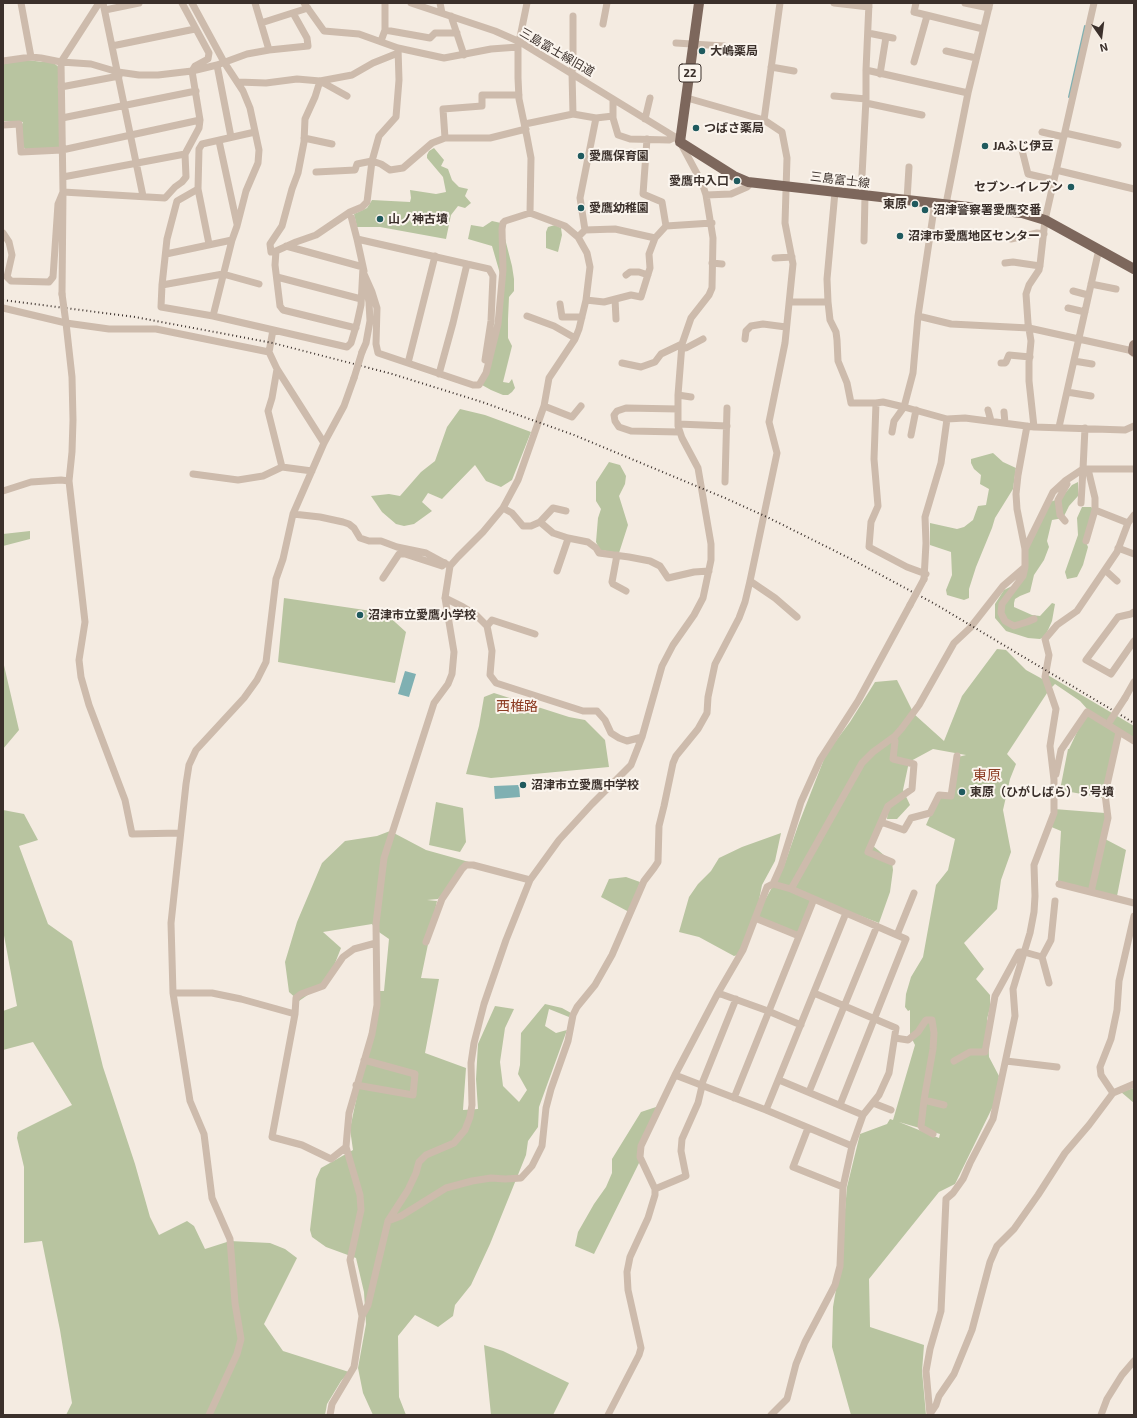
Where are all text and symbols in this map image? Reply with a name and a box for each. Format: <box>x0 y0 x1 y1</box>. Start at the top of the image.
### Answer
north arrow <box>1081 16 1121 56</box>
street label: 三島富士線旧道 <box>517 25 597 79</box>
text: N <box>1099 41 1109 55</box>
place label: 大嶋薬局 <box>710 44 758 58</box>
marker: 大嶋薬局 <box>697 46 707 56</box>
road number: 22 <box>679 64 701 82</box>
place label: つばさ薬局 <box>704 121 764 135</box>
marker: つばさ薬局 <box>691 123 701 133</box>
place label: JAふじ伊豆 <box>993 139 1053 153</box>
marker: JAふじ伊豆 <box>980 141 990 151</box>
place label: 愛鷹保育園 <box>589 149 649 163</box>
marker: 愛鷹保育園 <box>576 151 586 161</box>
street label: 三島富士線 <box>809 169 871 191</box>
place label: 愛鷹中入口 <box>669 174 729 188</box>
marker: 愛鷹中入口 <box>732 176 742 186</box>
place label: セブン-イレブン <box>974 180 1063 194</box>
marker: セブン-イレブン <box>1066 182 1076 192</box>
place label: 東原 <box>883 197 907 211</box>
marker: 東原 <box>910 199 920 209</box>
place label: 愛鷹幼稚園 <box>589 201 649 215</box>
marker: 愛鷹幼稚園 <box>576 203 586 213</box>
place label: 沼津警察署愛鷹交番 <box>933 203 1041 217</box>
marker: 沼津警察署愛鷹交番 <box>920 205 930 215</box>
place label: 山ノ神古墳 <box>388 212 448 226</box>
marker: 山ノ神古墳 <box>375 214 385 224</box>
place label: 沼津市愛鷹地区センター <box>908 229 1040 243</box>
marker: 沼津市愛鷹地区センター <box>895 231 905 241</box>
place label: 沼津市立愛鷹小学校 <box>368 608 476 622</box>
marker: 沼津市立愛鷹小学校 <box>355 610 365 620</box>
district label: 西椎路 <box>496 698 538 714</box>
district label: 東原 <box>973 767 1001 783</box>
place label: 沼津市立愛鷹中学校 <box>531 778 639 792</box>
marker: 沼津市立愛鷹中学校 <box>518 780 528 790</box>
place label: 東原（ひがしばら）５号墳 <box>970 785 1114 799</box>
marker: 東原（ひがしばら）５号墳 <box>957 787 967 797</box>

